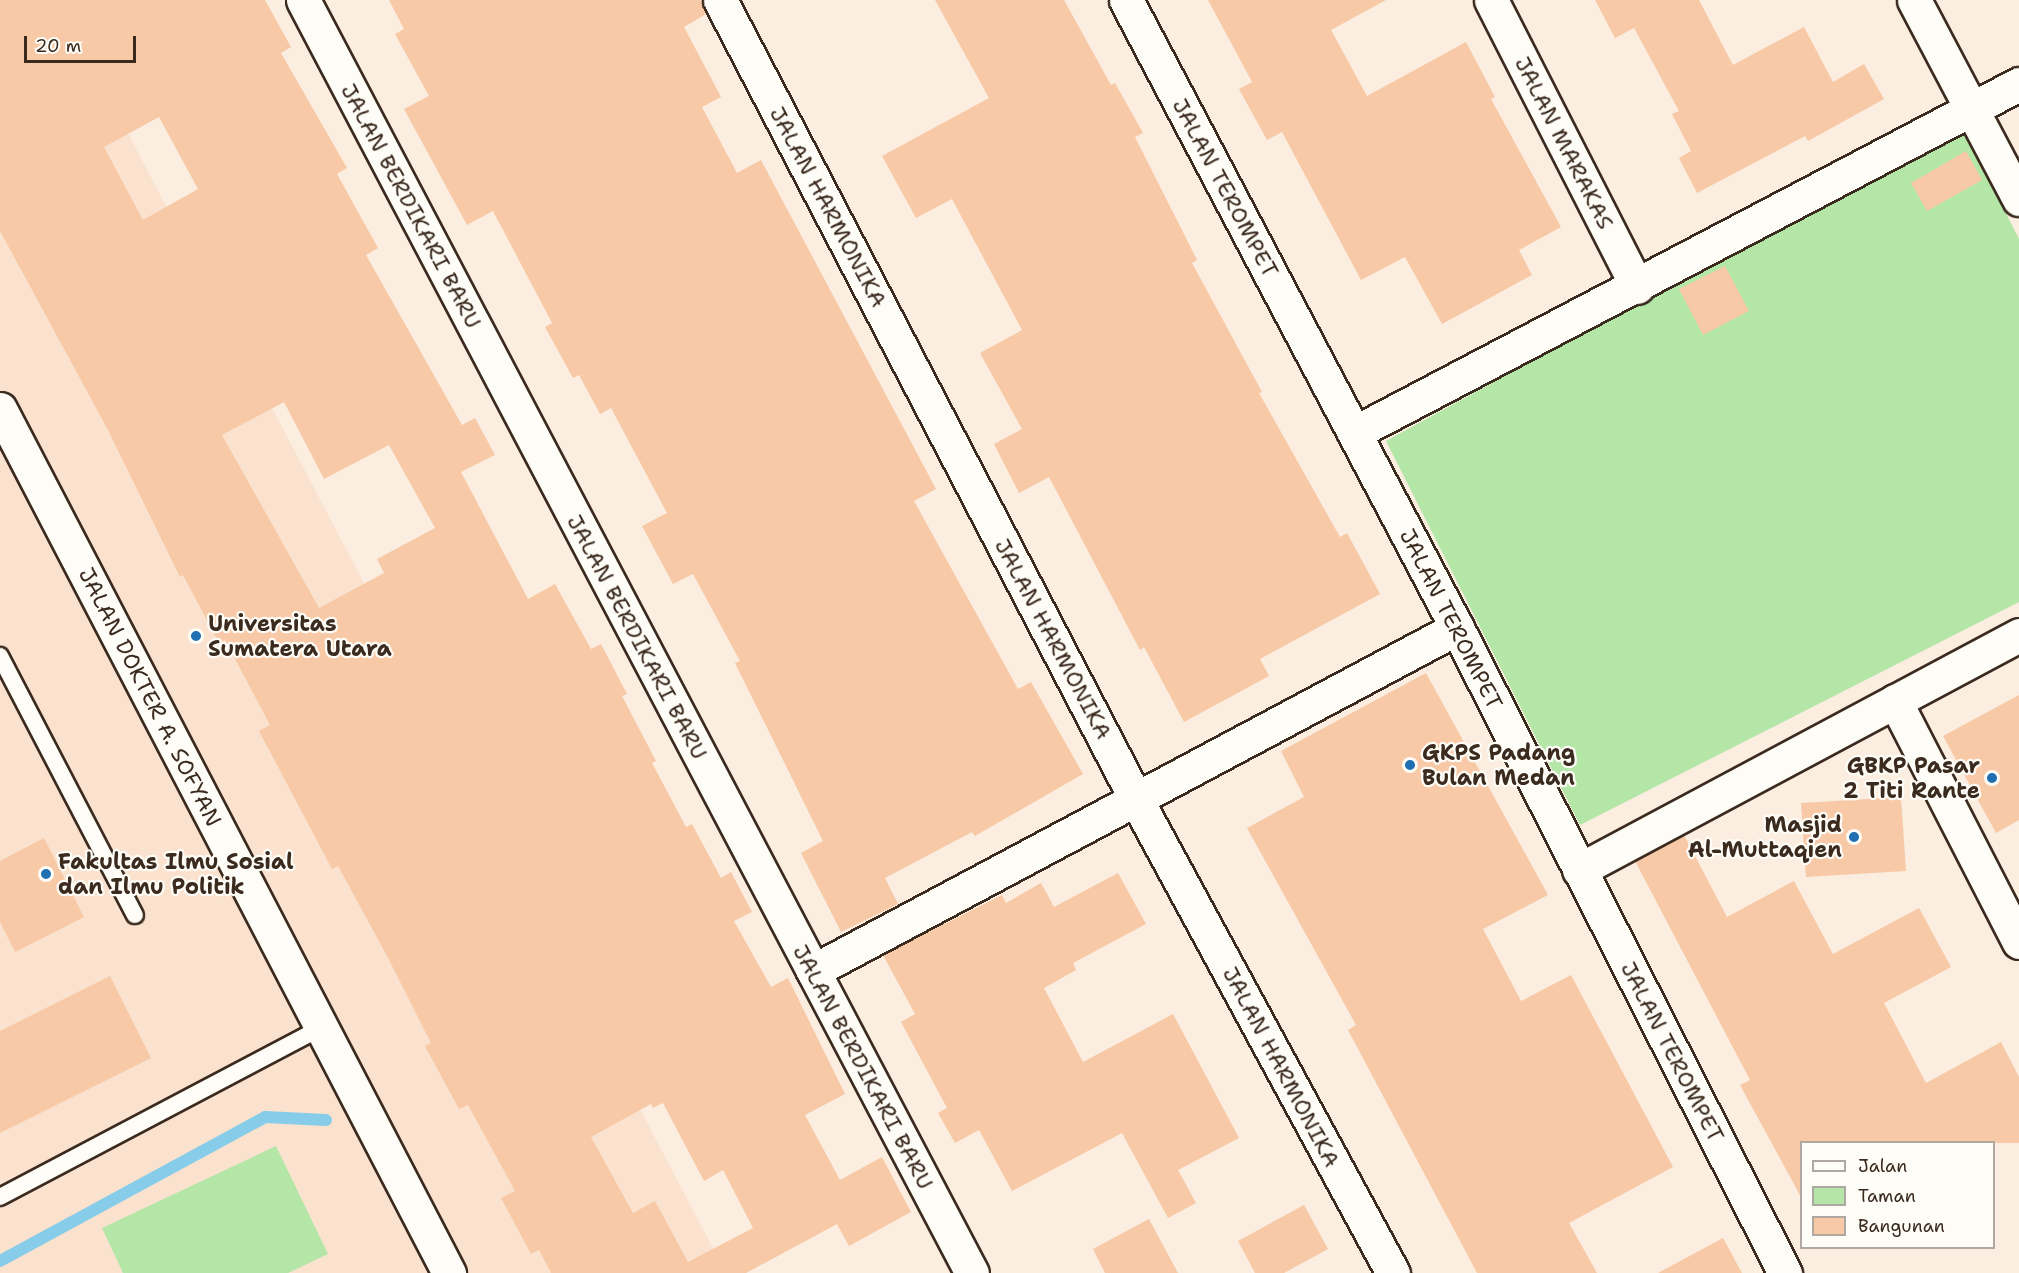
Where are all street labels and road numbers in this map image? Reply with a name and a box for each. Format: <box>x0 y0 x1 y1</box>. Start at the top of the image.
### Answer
street label: JALAN MARAKAS <box>1509 52 1619 234</box>
street label: JALAN BERDIKARI BARU <box>335 79 487 333</box>
street label: JALAN TEROMPET <box>1167 94 1283 282</box>
street label: JALAN HARMONIKA <box>764 102 892 312</box>
street label: JALAN BERDIKARI BARU <box>561 510 713 764</box>
street label: JALAN TEROMPET <box>1394 524 1508 714</box>
street label: JALAN HARMONIKA <box>989 534 1117 744</box>
street label: JALAN DOKTER A. SOFYAN <box>73 563 227 831</box>
street label: JALAN BERDIKARI BARU <box>787 940 939 1194</box>
street label: JALAN TEROMPET <box>1615 957 1729 1147</box>
street label: JALAN HARMONIKA <box>1217 962 1345 1172</box>

